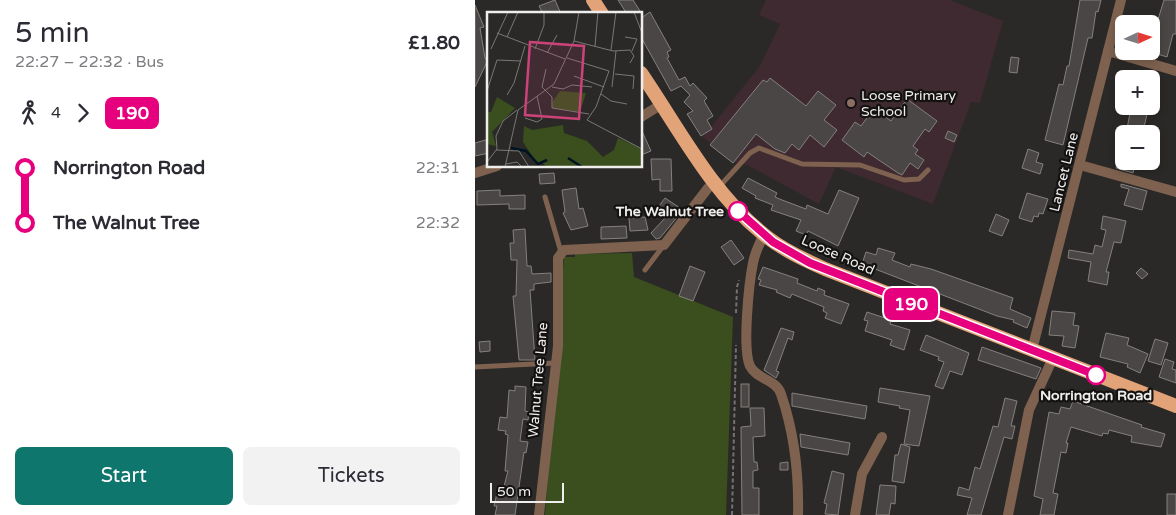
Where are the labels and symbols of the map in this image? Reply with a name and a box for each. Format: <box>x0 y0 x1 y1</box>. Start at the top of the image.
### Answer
inset map <box>487 12 643 168</box>
north arrow <box>1115 15 1160 60</box>
place label: Loose Primary School <box>861 87 957 120</box>
marker: Loose Primary School <box>845 97 857 109</box>
street label: Lancet Lane <box>1046 131 1082 213</box>
marker: The Walnut Tree <box>728 201 748 221</box>
place label: The Walnut Tree <box>615 203 724 220</box>
street label: Loose Road <box>799 231 877 279</box>
line badge: 190 <box>882 288 940 320</box>
street label: Walnut Tree Lane <box>524 322 552 438</box>
marker: Norrington Road <box>1086 365 1106 385</box>
place label: Norrington Road <box>1040 387 1152 404</box>
scale bar <box>490 480 564 503</box>

